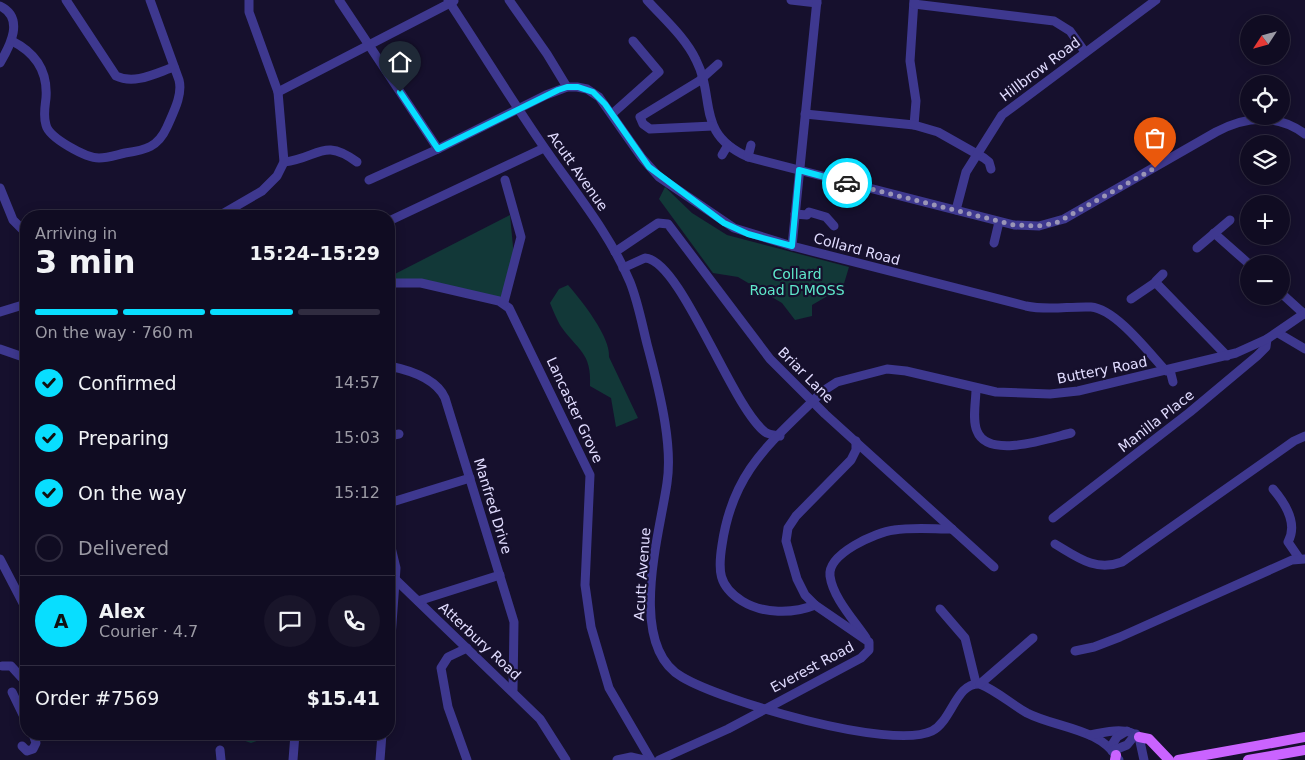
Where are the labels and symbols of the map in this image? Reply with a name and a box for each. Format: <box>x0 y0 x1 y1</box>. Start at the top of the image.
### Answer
north arrow <box>1240 15 1290 65</box>
street label: Hillbrow Road <box>997 34 1083 104</box>
pin <box>379 41 421 92</box>
pin <box>1134 117 1176 168</box>
street label: Acutt Avenue <box>545 128 611 214</box>
courier <box>822 158 872 208</box>
street label: Collard Road <box>812 230 902 268</box>
park label: Collard Road D'MOSS <box>749 266 845 298</box>
street label: Briar Lane <box>775 344 837 406</box>
street label: Buttery Road <box>1055 353 1149 387</box>
street label: Lancaster Grove <box>543 355 607 465</box>
street label: Manilla Place <box>1115 387 1197 455</box>
street label: Manfred Drive <box>471 456 515 556</box>
street label: Acutt Avenue <box>631 527 653 621</box>
street label: Atterbury Road <box>436 599 524 683</box>
street label: Everest Road <box>768 638 856 696</box>

